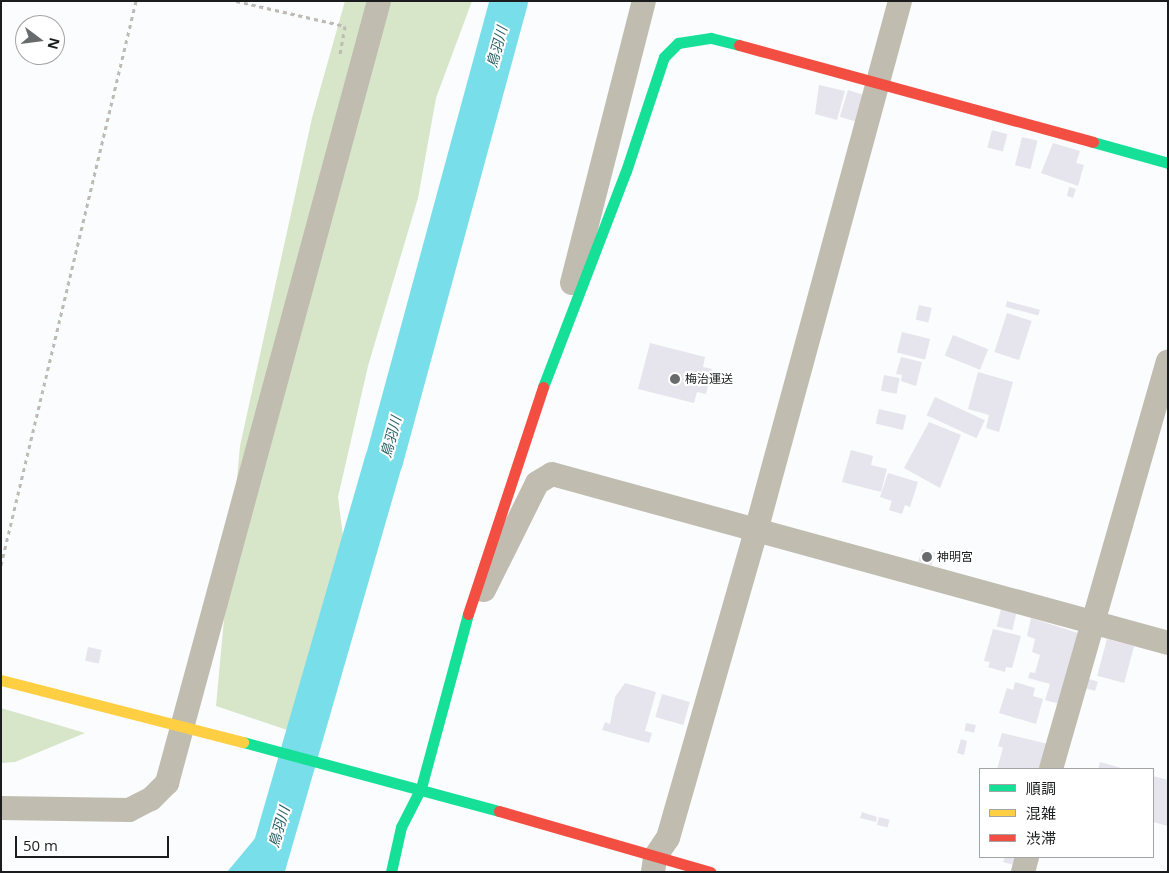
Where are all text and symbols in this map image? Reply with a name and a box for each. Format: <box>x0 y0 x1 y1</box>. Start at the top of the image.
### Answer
north arrow <box>15 15 65 65</box>
water label: 鳥羽川 <box>483 25 511 69</box>
text: N <box>43 36 65 52</box>
place label: 梅治運送 <box>685 372 733 386</box>
marker: 梅治運送 <box>669 373 681 385</box>
water label: 鳥羽川 <box>377 415 405 459</box>
place label: 神明宮 <box>937 550 973 564</box>
marker: 神明宮 <box>921 551 933 563</box>
legend <box>979 768 1154 858</box>
text: 順調 <box>1026 778 1056 798</box>
text: 混雑 <box>1026 803 1056 823</box>
water label: 鳥羽川 <box>265 804 293 850</box>
scale bar <box>18 826 171 858</box>
text: 渋滞 <box>1026 828 1056 848</box>
text: 50 m <box>23 835 58 855</box>

